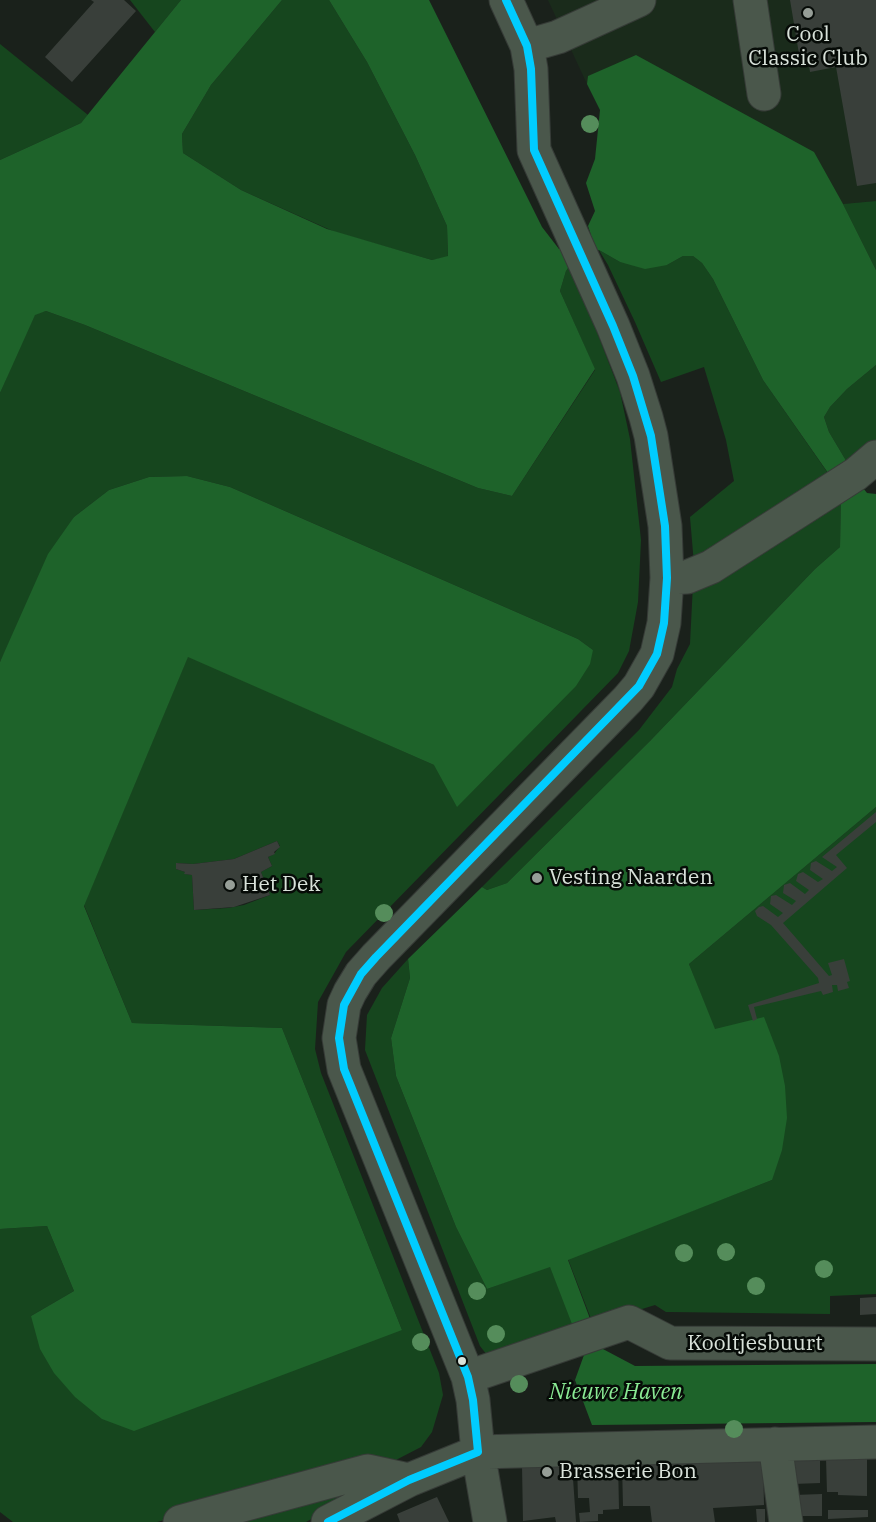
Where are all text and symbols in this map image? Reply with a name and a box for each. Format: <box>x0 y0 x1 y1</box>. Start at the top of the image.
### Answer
marker: Cool Classic Club <box>801 6 815 20</box>
place label: Cool Classic Club <box>748 22 868 72</box>
place label: Vesting Naarden <box>549 865 713 891</box>
marker: Vesting Naarden <box>530 871 544 885</box>
place label: Het Dek <box>242 872 320 898</box>
marker: Het Dek <box>223 878 237 892</box>
street label: Kooltjesbuurt <box>687 1331 823 1357</box>
unlabelled marker <box>456 1355 468 1367</box>
water label: Nieuwe Haven <box>549 1380 683 1406</box>
place label: Brasserie Bon <box>559 1459 697 1485</box>
marker: Brasserie Bon <box>540 1465 554 1479</box>

